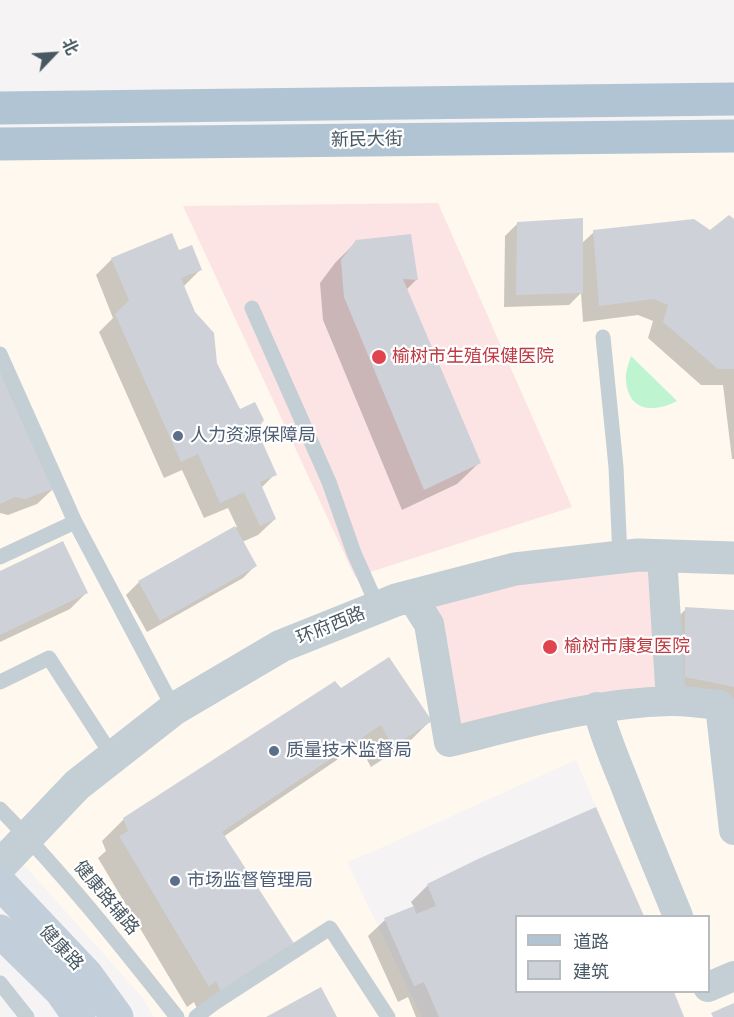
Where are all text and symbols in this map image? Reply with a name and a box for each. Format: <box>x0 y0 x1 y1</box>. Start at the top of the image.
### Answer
north arrow <box>24 24 84 84</box>
text: 北 <box>57 34 84 58</box>
street label: 新民大街 <box>331 129 403 151</box>
place label: 榆树市生殖保健医院 <box>392 346 554 368</box>
marker: 榆树市生殖保健医院 <box>370 348 388 366</box>
place label: 人力资源保障局 <box>190 425 316 447</box>
marker: 人力资源保障局 <box>171 429 185 443</box>
street label: 环府西路 <box>294 603 368 649</box>
place label: 榆树市康复医院 <box>564 636 690 658</box>
marker: 榆树市康复医院 <box>541 638 559 656</box>
place label: 质量技术监督局 <box>286 740 412 762</box>
marker: 质量技术监督局 <box>267 744 281 758</box>
street label: 健康路辅路 <box>69 857 143 939</box>
place label: 市场监督管理局 <box>187 870 313 892</box>
marker: 市场监督管理局 <box>168 874 182 888</box>
legend <box>515 915 710 993</box>
street label: 健康路 <box>35 921 87 975</box>
text: 道路 <box>573 929 609 953</box>
text: 建筑 <box>573 959 609 983</box>

